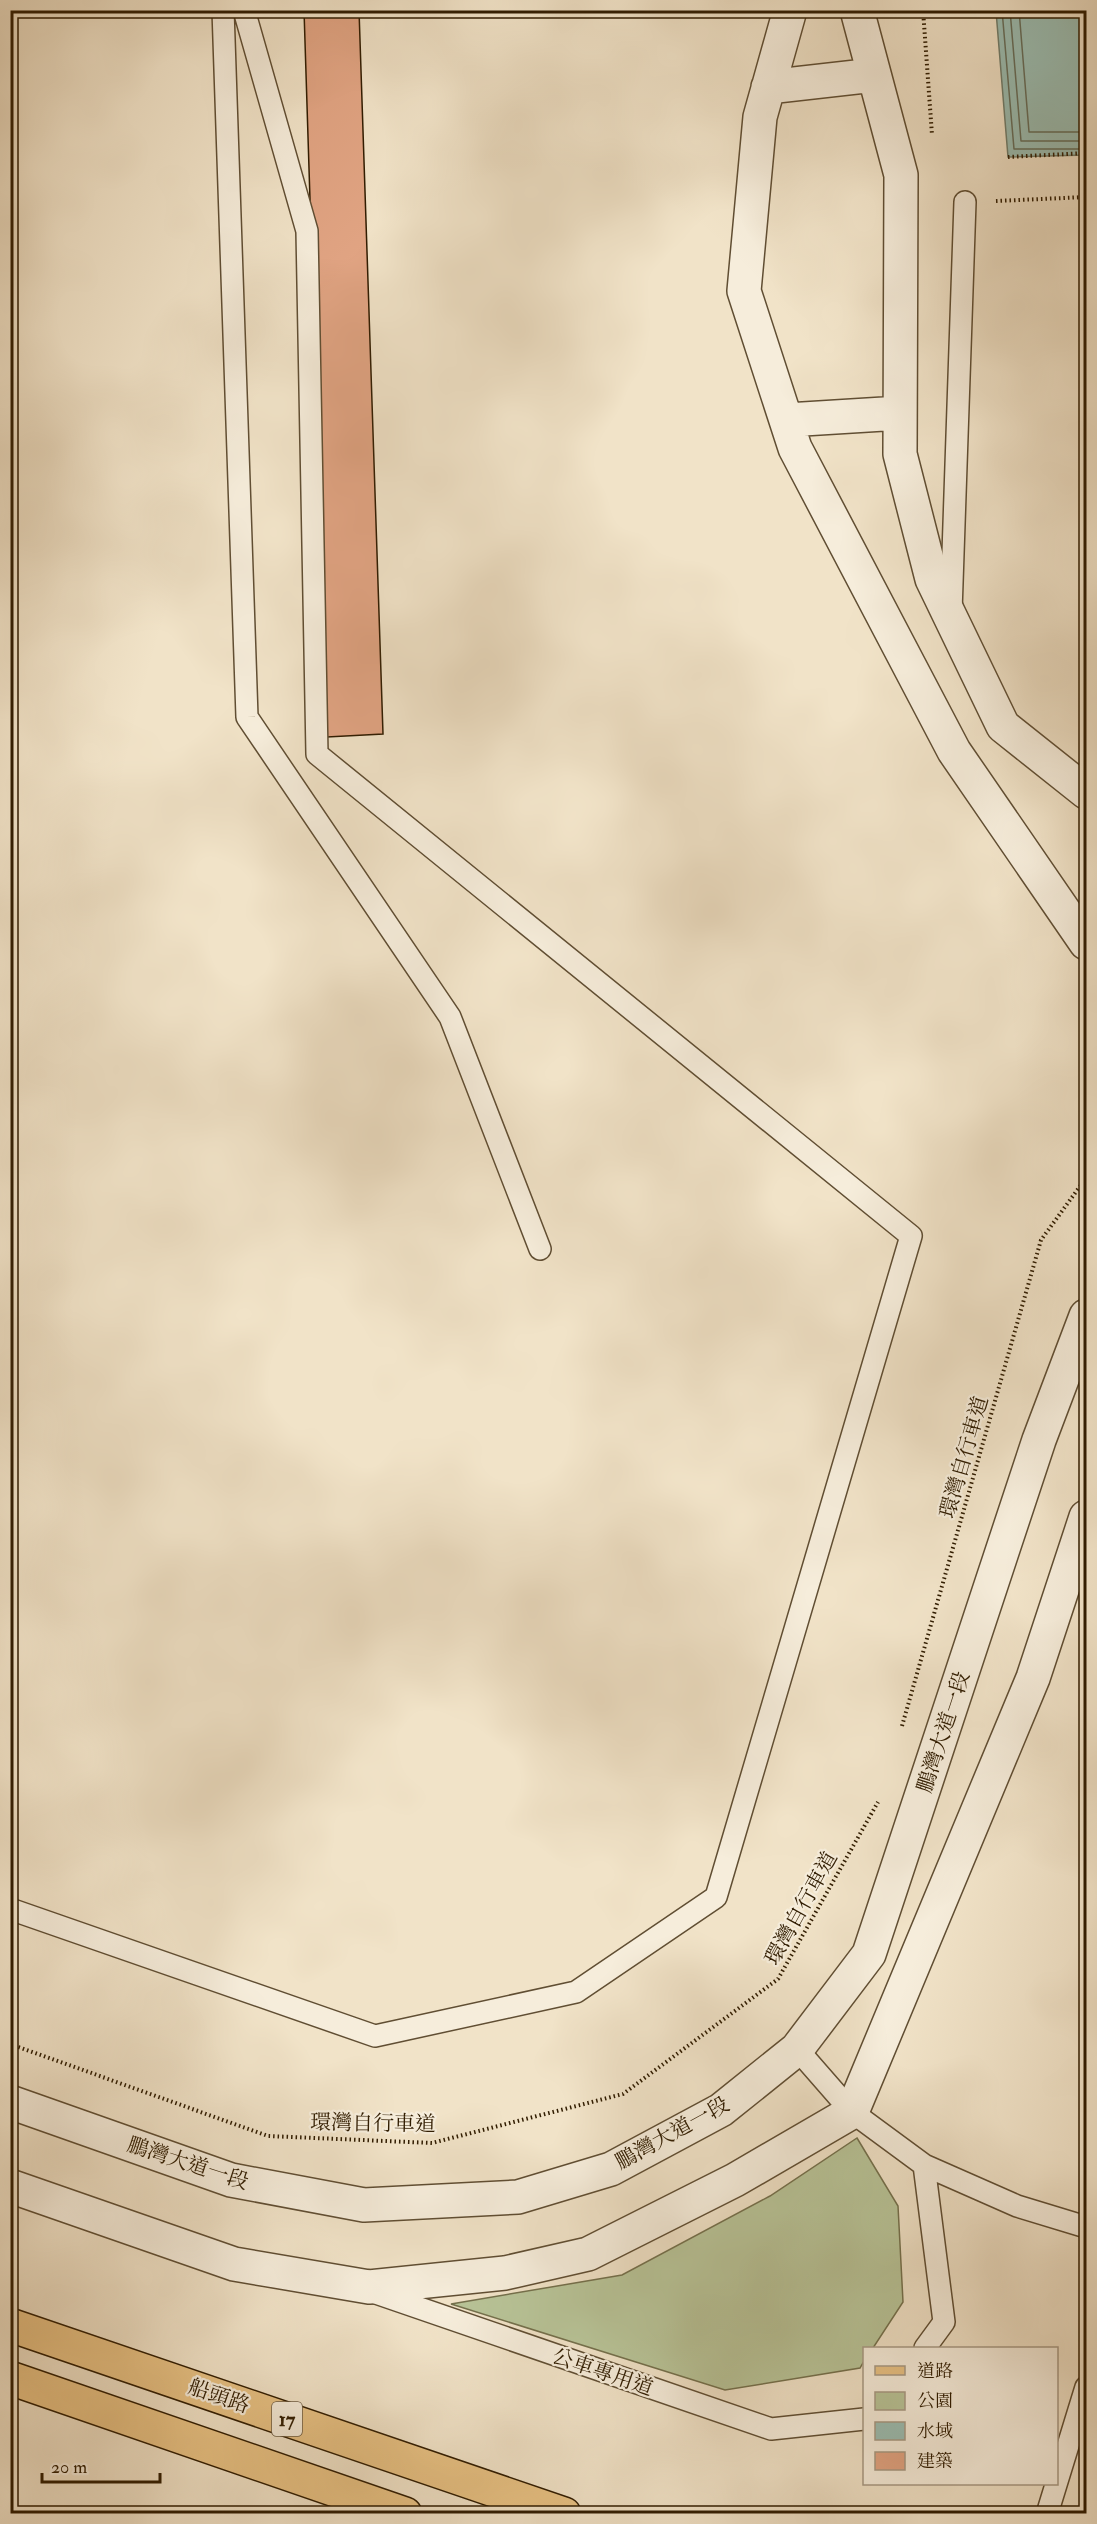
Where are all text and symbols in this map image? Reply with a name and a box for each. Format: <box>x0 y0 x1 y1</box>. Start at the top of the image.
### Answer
street label: 環灣自行車道 <box>934 1393 995 1521</box>
street label: 鵬灣大道一段 <box>911 1668 976 1796</box>
street label: 環灣自行車道 <box>759 1847 844 1970</box>
street label: 鵬灣大道一段 <box>611 2091 734 2176</box>
street label: 環灣自行車道 <box>310 2109 436 2138</box>
street label: 鵬灣大道一段 <box>124 2131 252 2196</box>
street label: 公車專用道 <box>549 2343 657 2402</box>
legend <box>863 2347 1058 2485</box>
text: 道路 <box>917 2360 953 2383</box>
street label: 船頭路 <box>185 2373 253 2419</box>
text: 公園 <box>917 2390 953 2413</box>
road number: 17 <box>272 2402 302 2436</box>
text: 水域 <box>917 2420 953 2443</box>
scale bar <box>42 2446 160 2484</box>
text: 建築 <box>917 2450 953 2473</box>
text: 20 m <box>51 2456 87 2479</box>

